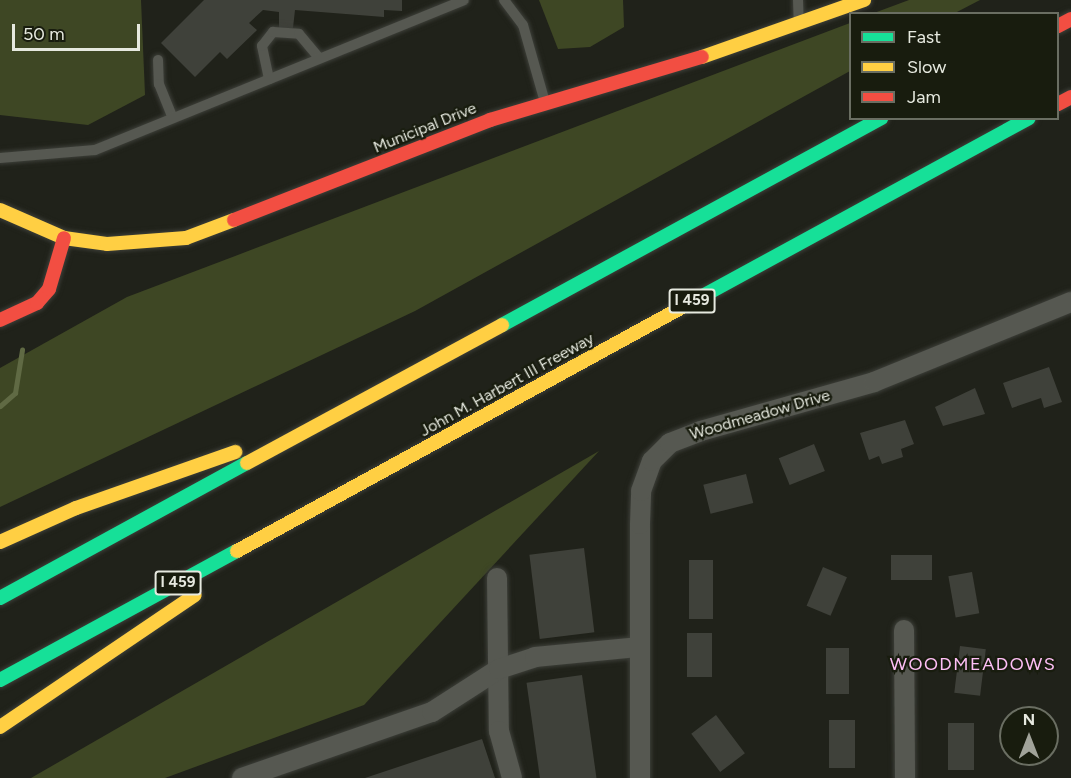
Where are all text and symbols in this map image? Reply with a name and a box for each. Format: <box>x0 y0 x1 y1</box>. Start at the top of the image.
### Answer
scale bar <box>15 12 142 50</box>
legend <box>849 12 1059 120</box>
text: 50 m <box>23 23 65 45</box>
text: Fast <box>907 26 941 48</box>
text: Slow <box>907 56 946 78</box>
text: Jam <box>907 86 941 108</box>
street label: Municipal Drive <box>371 99 479 157</box>
road number: I 459 <box>668 289 716 313</box>
street label: John M. Harbert III Freeway <box>417 329 597 441</box>
street label: Woodmeadow Drive <box>688 386 832 444</box>
road number: I 459 <box>154 571 202 595</box>
district label: WOODMEADOWS <box>890 653 1056 675</box>
north arrow <box>999 706 1059 766</box>
text: N <box>1023 710 1035 729</box>

